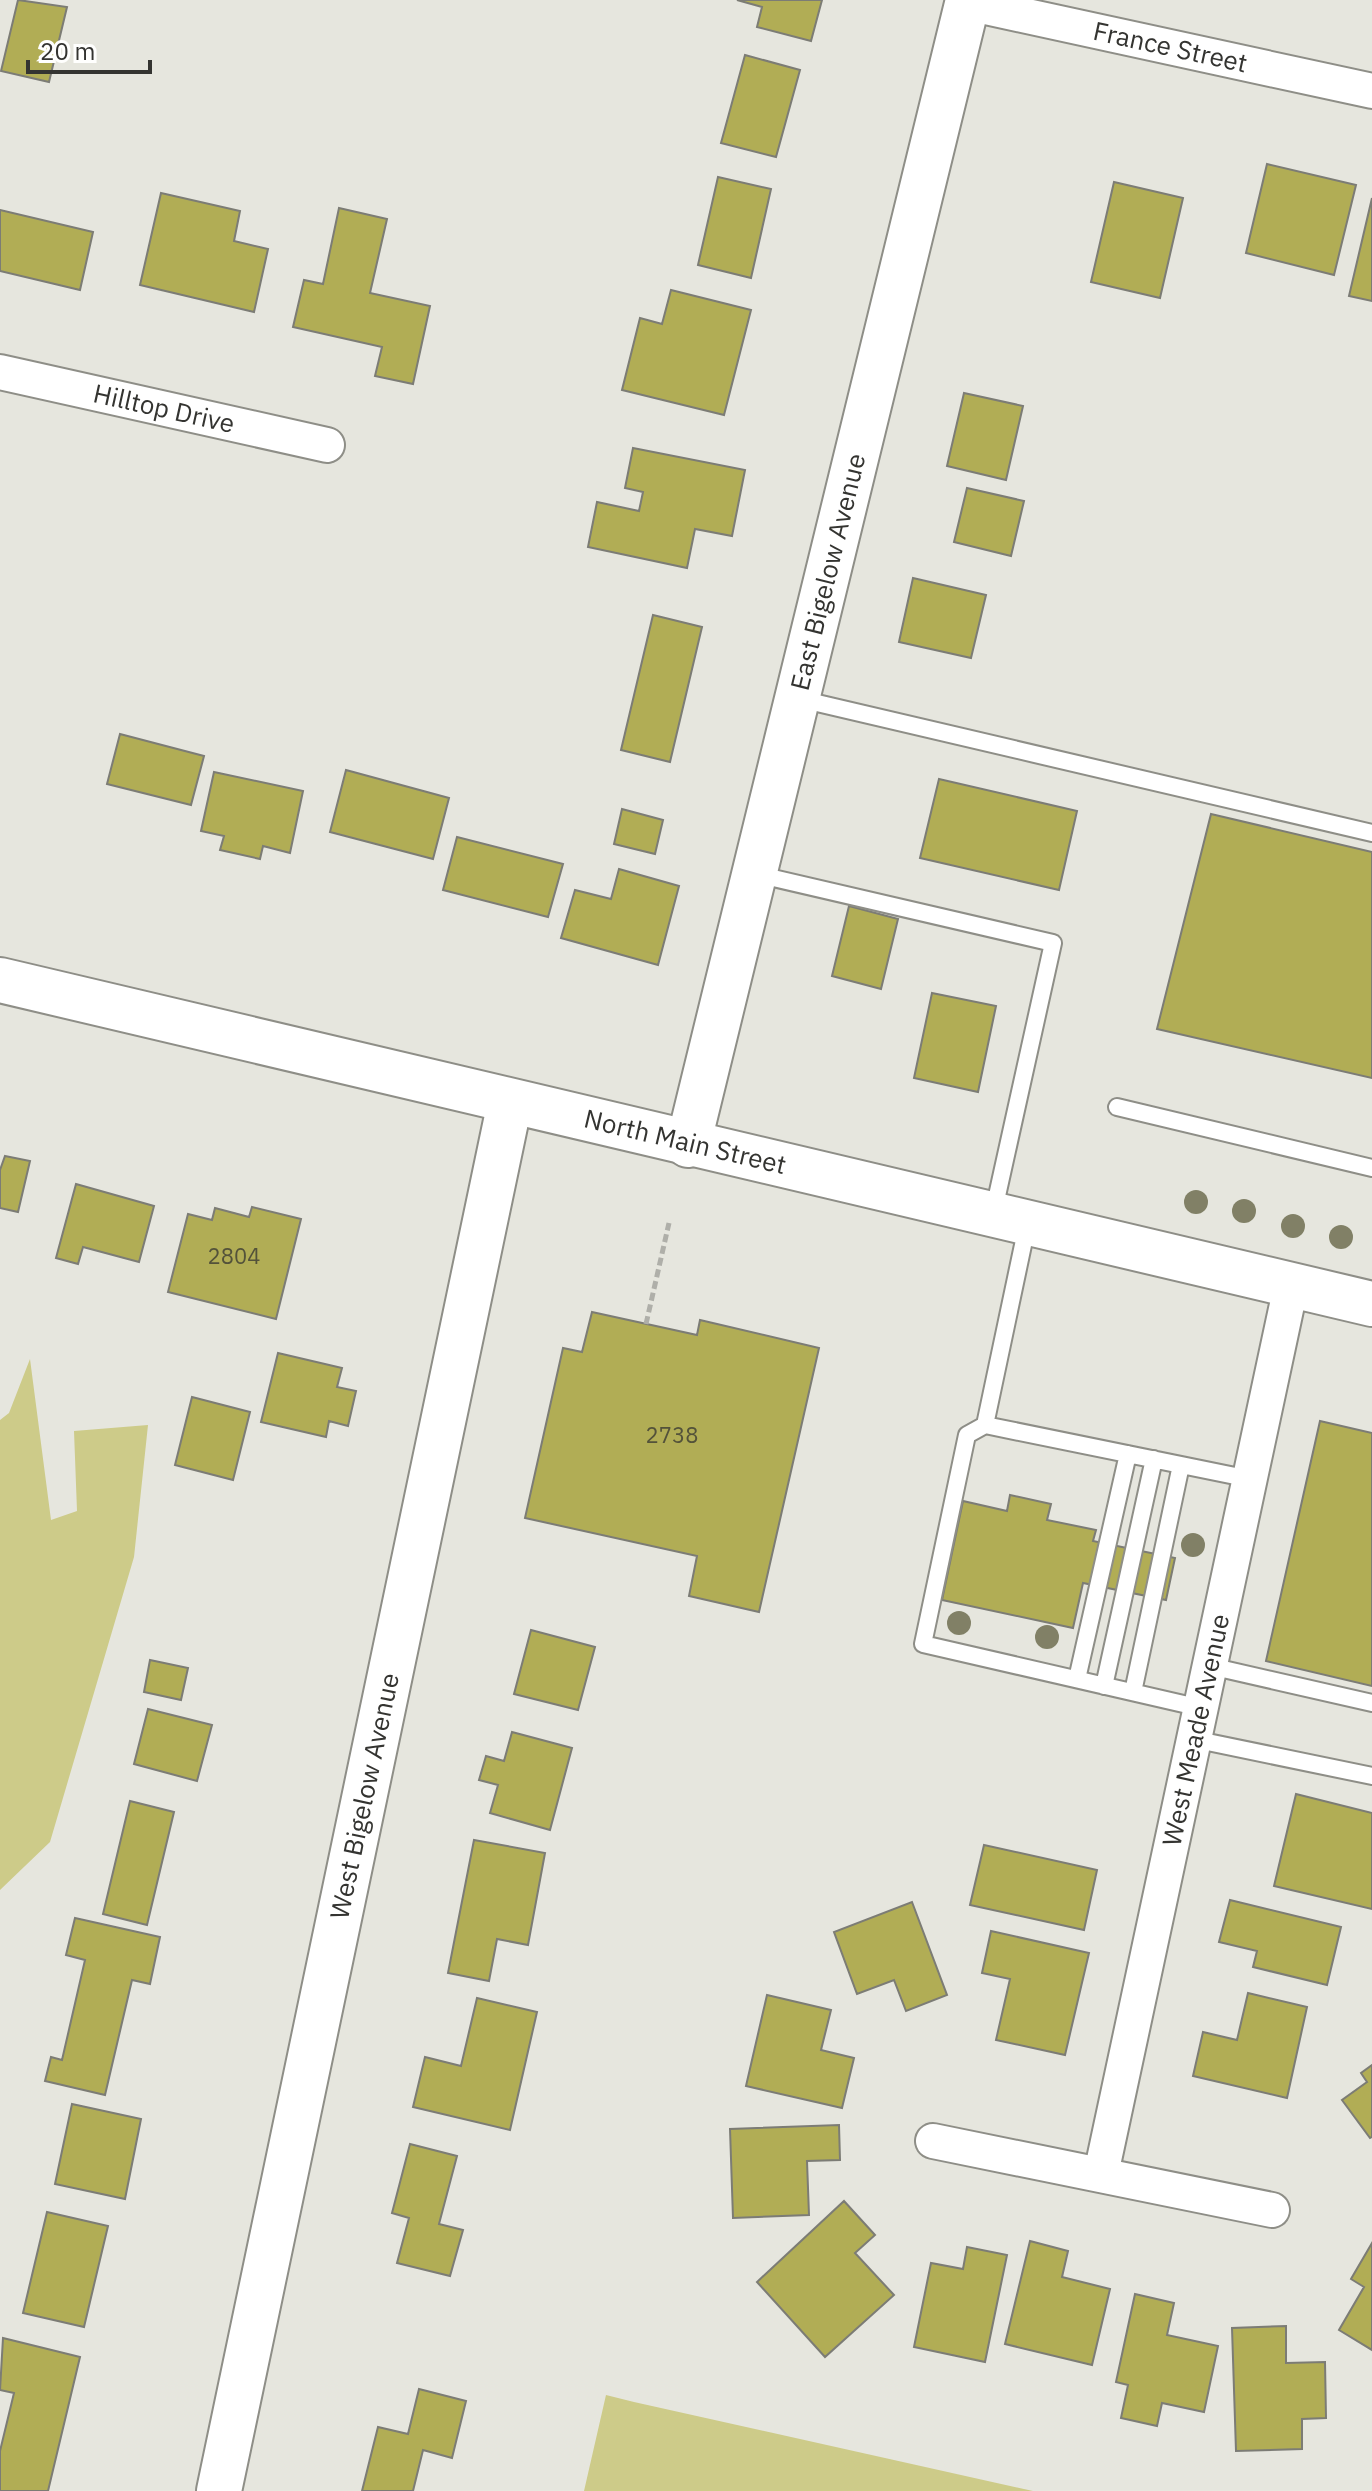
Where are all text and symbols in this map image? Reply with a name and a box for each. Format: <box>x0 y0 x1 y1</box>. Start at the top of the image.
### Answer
street label: France Street <box>1090 13 1251 79</box>
scale bar <box>28 24 150 74</box>
text: 20 m <box>40 35 95 67</box>
street label: Hilltop Drive <box>90 375 238 440</box>
street label: East Bigelow Avenue <box>782 450 873 694</box>
street label: North Main Street <box>581 1101 790 1181</box>
house number: 2804 <box>208 1241 260 1270</box>
house number: 2738 <box>646 1420 698 1449</box>
street label: West Meade Avenue <box>1154 1611 1236 1849</box>
street label: West Bigelow Avenue <box>321 1670 406 1922</box>

